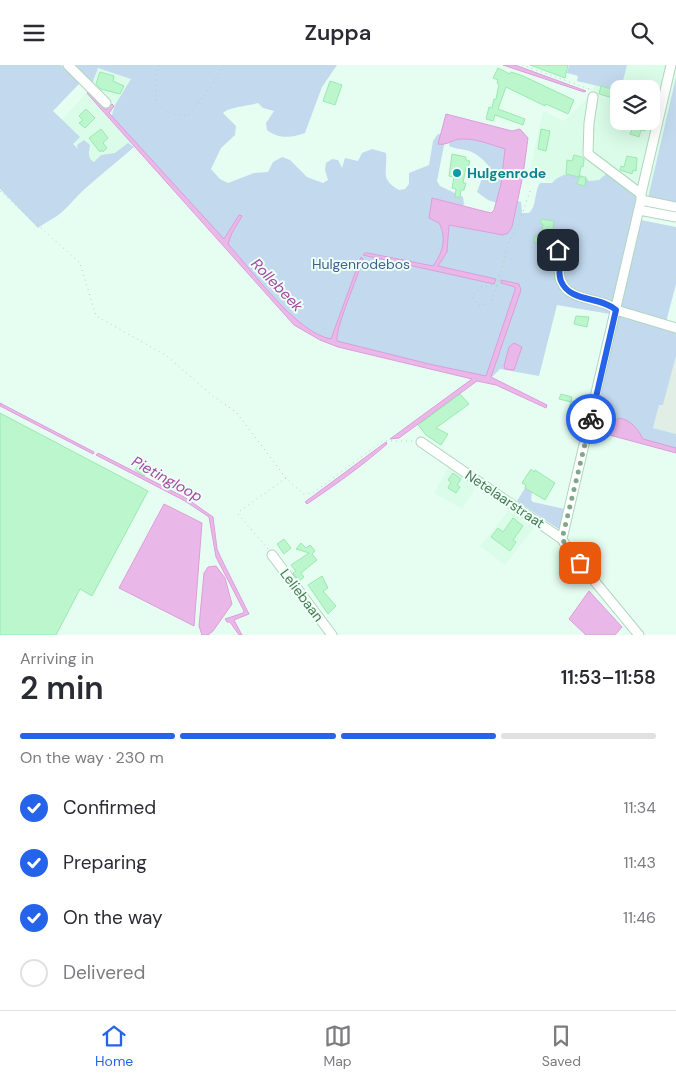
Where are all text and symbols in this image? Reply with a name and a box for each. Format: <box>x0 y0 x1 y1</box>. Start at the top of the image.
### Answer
text: Zuppa <box>305 18 371 47</box>
icon: menu <box>20 19 48 47</box>
icon: search <box>628 19 656 47</box>
map controls <box>610 80 660 130</box>
button: layers <box>610 80 660 130</box>
place label: Hulgenrode <box>467 164 546 182</box>
marker: Hulgenrode <box>451 167 463 179</box>
pin <box>537 229 579 271</box>
icon: home <box>544 236 572 264</box>
water label: Rollebeek <box>247 254 308 316</box>
park label: Hulgenrodebos <box>312 255 410 273</box>
courier <box>566 394 616 444</box>
icon: bike <box>577 405 605 433</box>
water label: Pietingloop <box>128 451 206 507</box>
street label: Netelaarstraat <box>462 466 548 532</box>
pin <box>559 542 601 584</box>
icon: bag <box>566 549 594 577</box>
street label: Leliebaan <box>276 565 328 625</box>
text: Arriving in <box>20 648 94 669</box>
text: 11:53–11:58 <box>561 665 656 690</box>
text: 2 min <box>20 667 104 709</box>
text: On the way · 230 m <box>20 747 164 768</box>
icon: check <box>20 794 48 822</box>
text: Confirmed <box>63 795 156 820</box>
text: 11:34 <box>624 797 656 818</box>
icon: check <box>20 849 48 877</box>
text: Preparing <box>63 850 147 875</box>
text: 11:43 <box>624 852 656 873</box>
icon: check <box>20 904 48 932</box>
text: On the way <box>63 905 163 930</box>
text: 11:46 <box>623 907 656 928</box>
text: Delivered <box>63 960 145 985</box>
tab: Home <box>95 1022 133 1070</box>
tab: Map <box>323 1022 352 1070</box>
tab: Saved <box>542 1022 581 1070</box>

